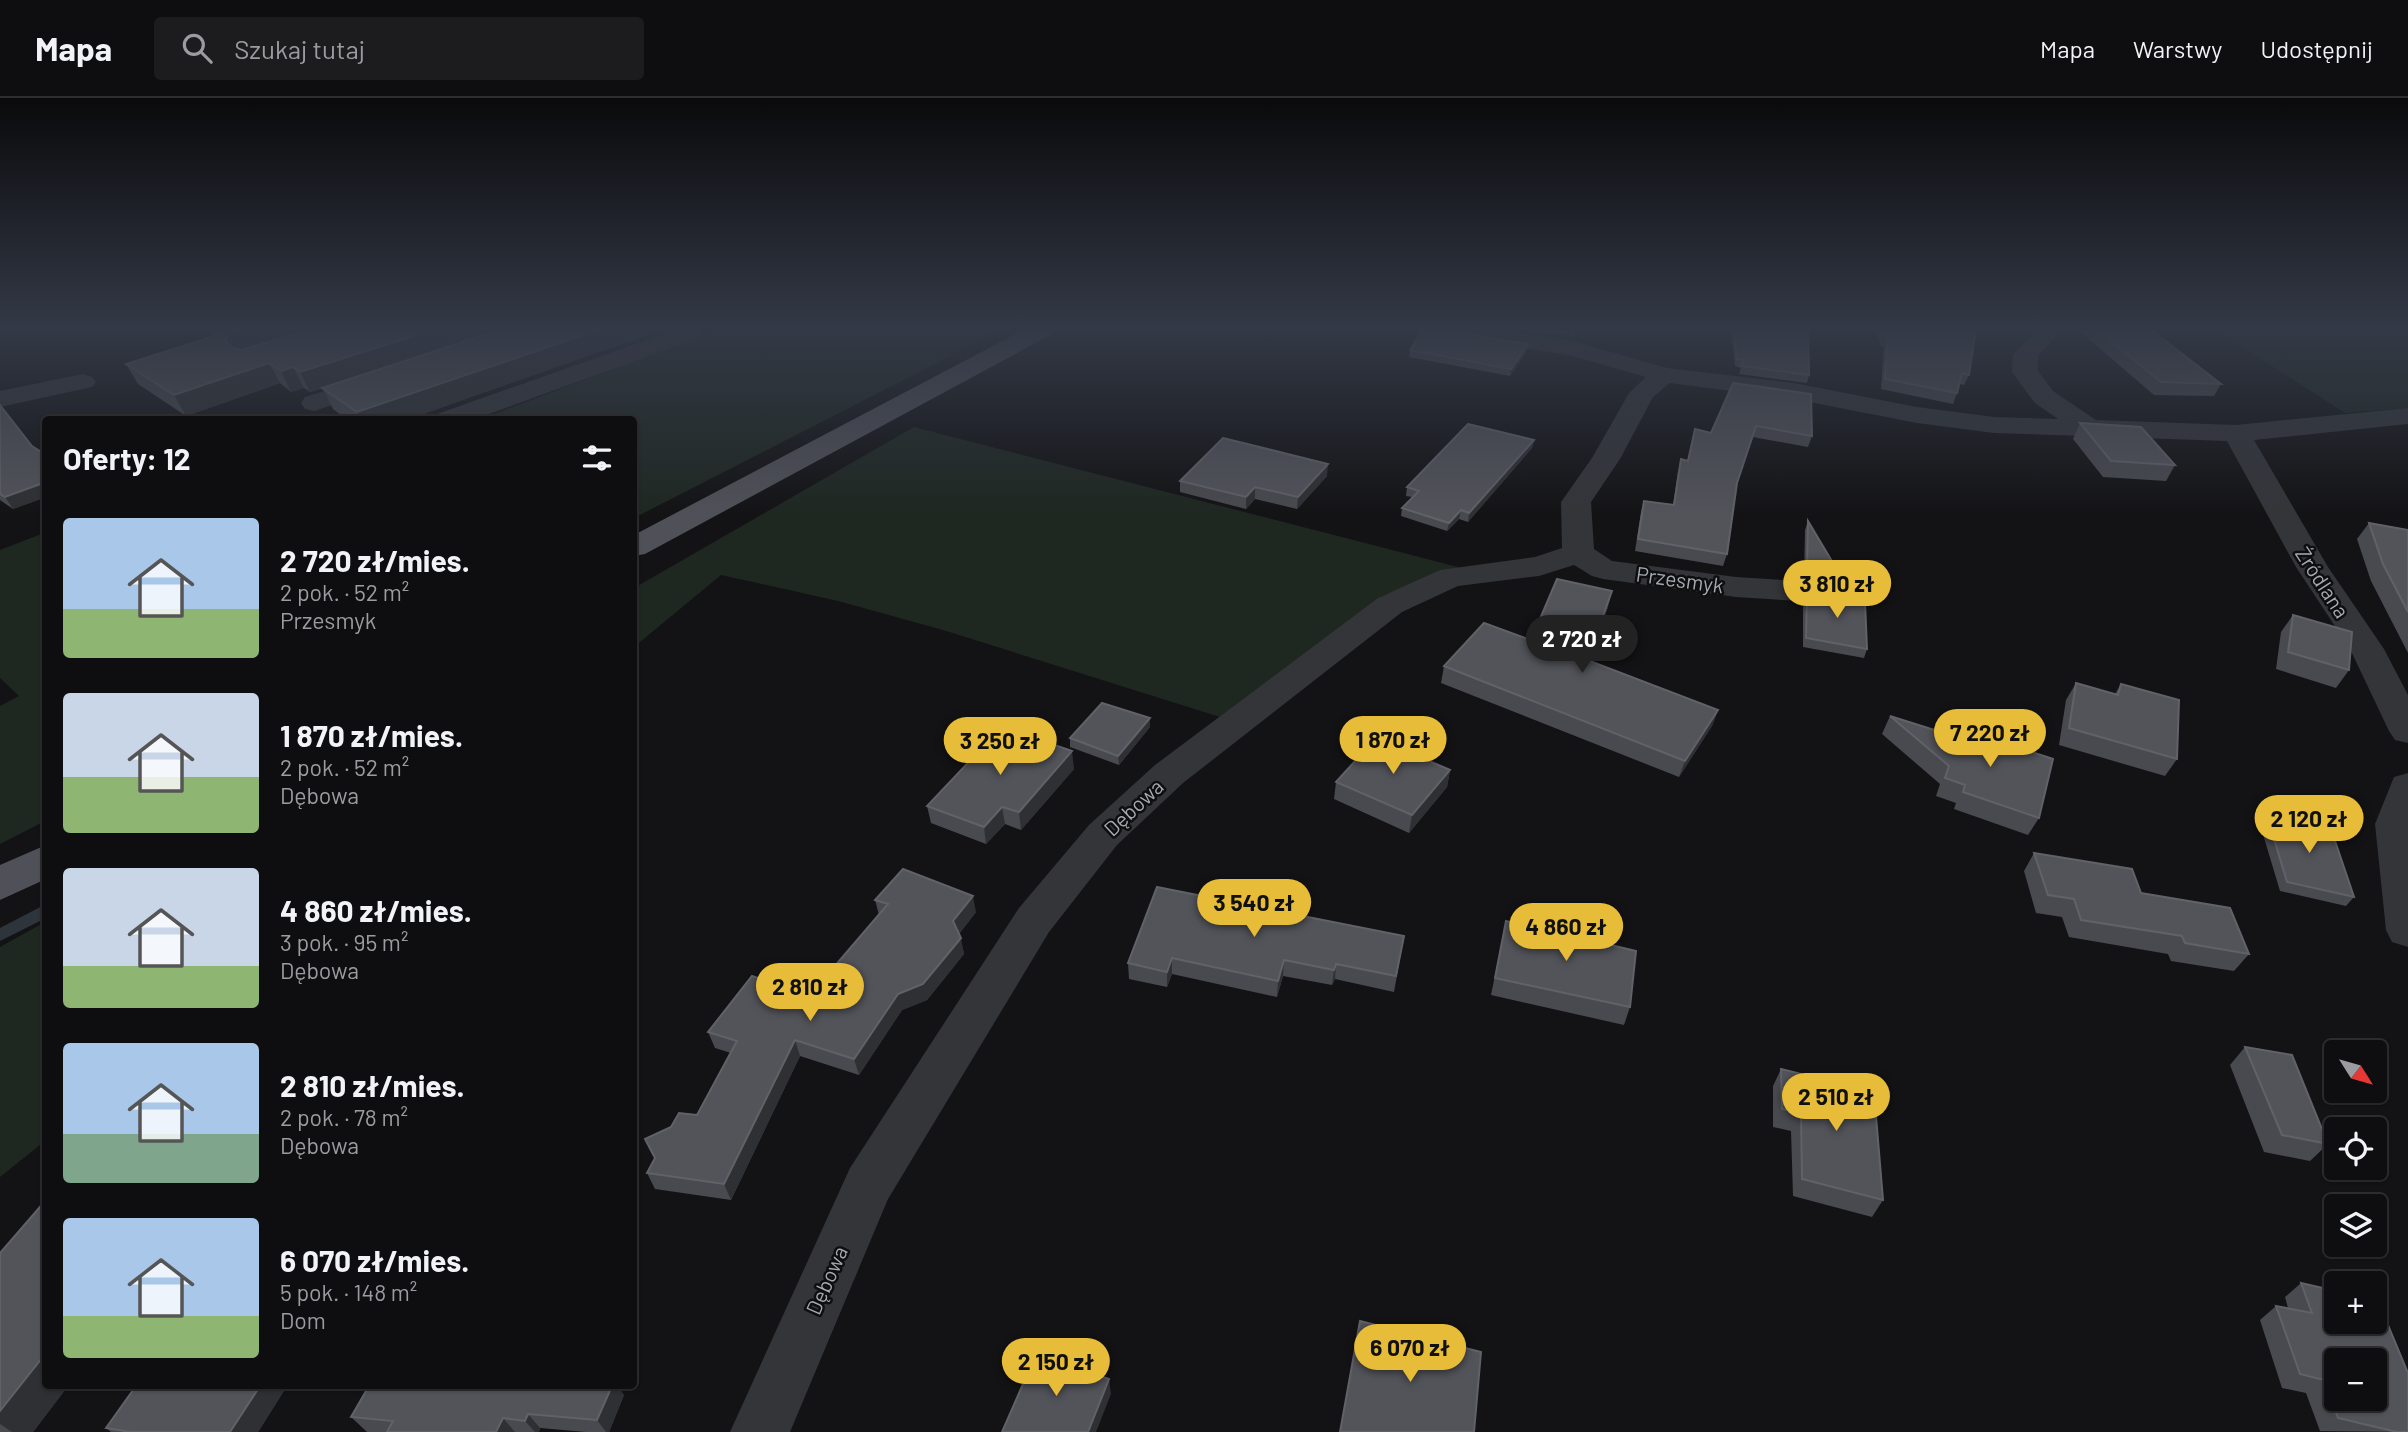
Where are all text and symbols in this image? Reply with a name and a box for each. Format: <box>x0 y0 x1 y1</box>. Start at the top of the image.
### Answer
search box <box>154 17 644 80</box>
text: Mapa <box>35 28 112 68</box>
icon: search <box>178 29 216 67</box>
text: Szukaj tutaj <box>234 33 365 64</box>
text: Mapa <box>2040 34 2095 63</box>
text: Warstwy <box>2133 34 2222 63</box>
text: Udostępnij <box>2260 34 2373 63</box>
icon: filters <box>578 439 616 477</box>
text: Oferty: 12 <box>63 440 191 476</box>
text: 2 720 zł/mies. <box>280 542 470 578</box>
street label: Źródlana <box>2291 542 2355 622</box>
icon: home <box>119 546 203 630</box>
pin: 3 810 zł <box>1765 560 1909 620</box>
street label: Przesmyk <box>1635 561 1725 597</box>
text: 3 810 zł <box>1799 569 1875 597</box>
text: 2 pok. · 52 m² <box>280 578 409 606</box>
text: Przesmyk <box>280 606 376 634</box>
pin: 2 720 zł <box>1510 616 1654 675</box>
text: 2 720 zł <box>1542 624 1622 652</box>
pin: 7 220 zł <box>1918 710 2062 769</box>
pin: 1 870 zł <box>1321 716 1465 776</box>
text: 1 870 zł/mies. <box>280 717 463 753</box>
pin: 3 250 zł <box>928 718 1072 777</box>
text: 7 220 zł <box>1950 718 2030 746</box>
icon: home <box>119 721 203 805</box>
text: 1 870 zł <box>1356 725 1430 753</box>
text: 3 250 zł <box>960 726 1040 754</box>
text: 2 pok. · 52 m² <box>280 753 409 781</box>
street label: Dębowa <box>1098 773 1168 841</box>
text: Dębowa <box>280 781 359 809</box>
pin: 2 120 zł <box>2237 796 2381 855</box>
text: 2 120 zł <box>2271 804 2347 832</box>
pin: 3 540 zł <box>1182 880 1326 939</box>
text: 3 540 zł <box>1213 888 1295 916</box>
text: 4 860 zł/mies. <box>280 892 472 928</box>
icon: home <box>119 896 203 980</box>
pin: 4 860 zł <box>1494 904 1638 963</box>
text: 4 860 zł <box>1525 912 1607 940</box>
text: 3 pok. · 95 m² <box>280 928 408 956</box>
text: Dębowa <box>280 956 359 984</box>
pin: 2 810 zł <box>738 964 882 1023</box>
text: 2 810 zł <box>772 972 848 1000</box>
north arrow <box>2324 1040 2387 1102</box>
map controls <box>2324 1040 2387 1411</box>
text: 2 810 zł/mies. <box>280 1067 465 1103</box>
icon: home <box>119 1071 203 1155</box>
pin: 2 510 zł <box>1764 1074 1908 1133</box>
text: 2 510 zł <box>1798 1082 1874 1110</box>
text: 2 pok. · 78 m² <box>280 1103 408 1131</box>
button: locate <box>2324 1117 2387 1180</box>
text: Dębowa <box>280 1131 359 1159</box>
button: layers <box>2324 1194 2387 1257</box>
text: 6 070 zł/mies. <box>280 1242 469 1278</box>
street label: Dębowa <box>800 1242 852 1318</box>
icon: home <box>119 1246 203 1330</box>
button: + <box>2324 1271 2387 1334</box>
text: 5 pok. · 148 m² <box>280 1278 417 1306</box>
text: Dom <box>280 1306 326 1334</box>
pin: 6 070 zł <box>1338 1324 1482 1384</box>
text: 6 070 zł <box>1370 1333 1450 1361</box>
pin: 2 150 zł <box>984 1338 1128 1398</box>
text: 2 150 zł <box>1018 1347 1094 1375</box>
button: − <box>2324 1348 2387 1411</box>

